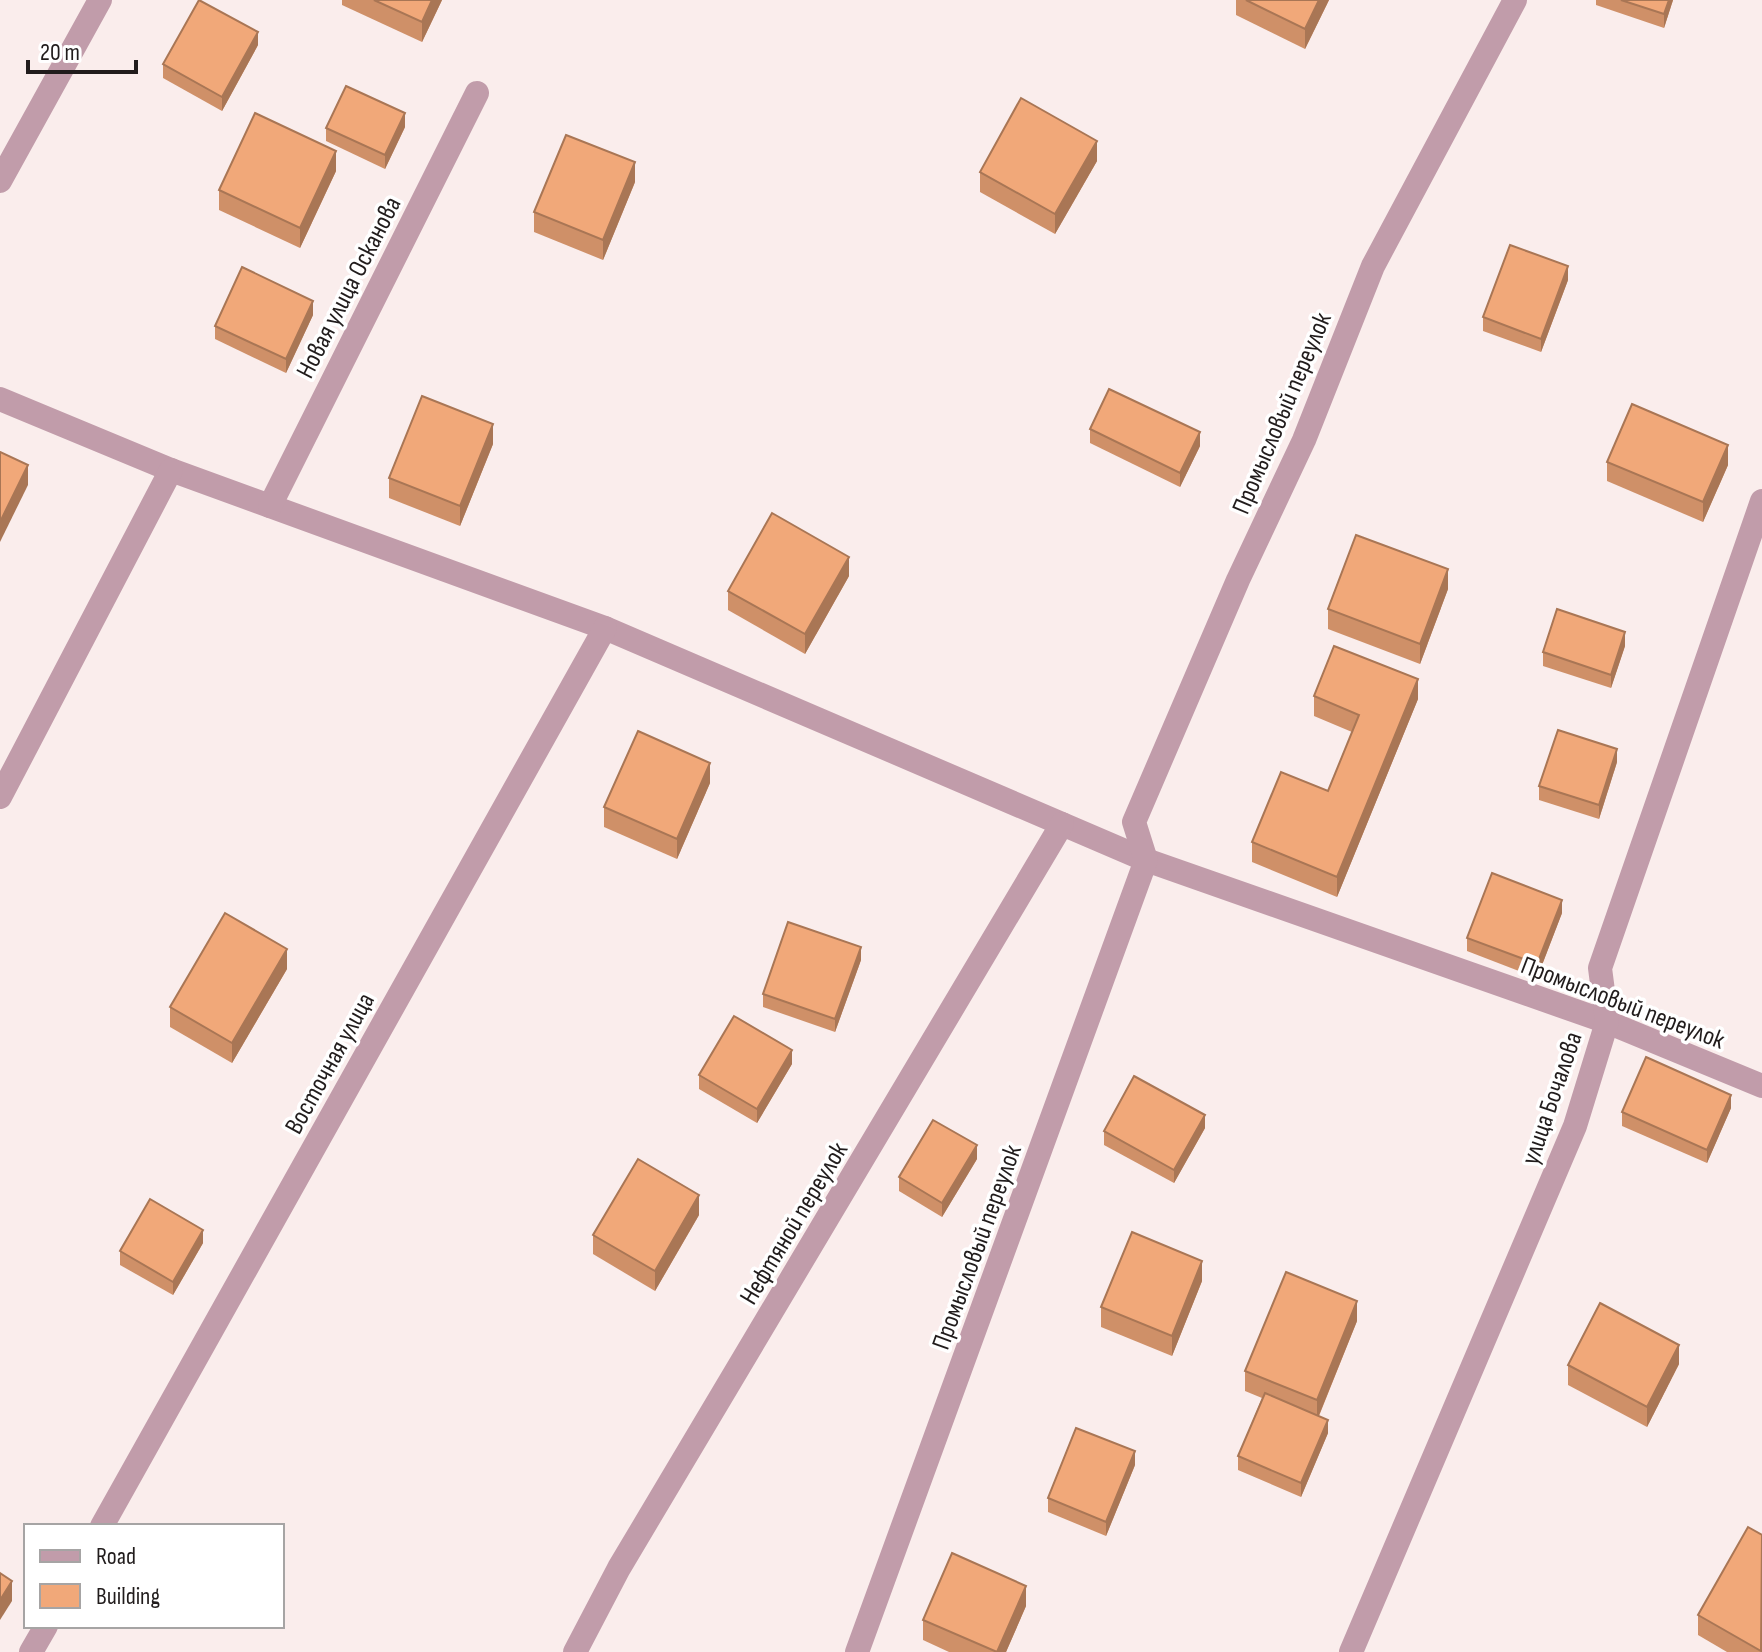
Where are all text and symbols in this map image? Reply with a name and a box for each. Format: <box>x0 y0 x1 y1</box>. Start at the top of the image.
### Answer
scale bar <box>28 24 136 74</box>
text: 20 m <box>40 38 80 67</box>
street label: Новая улица Осканова <box>290 192 408 384</box>
street label: Промысловый переулок <box>1226 308 1339 519</box>
street label: Промысловый переулок <box>1516 950 1729 1057</box>
street label: Восточная улица <box>279 988 382 1140</box>
street label: улица Бочалова <box>1515 1028 1590 1169</box>
street label: Нефтяной переулок <box>734 1137 855 1310</box>
street label: Промысловый переулок <box>926 1141 1029 1354</box>
legend <box>24 1524 284 1628</box>
text: Road <box>96 1542 136 1571</box>
text: Building <box>96 1582 160 1611</box>

